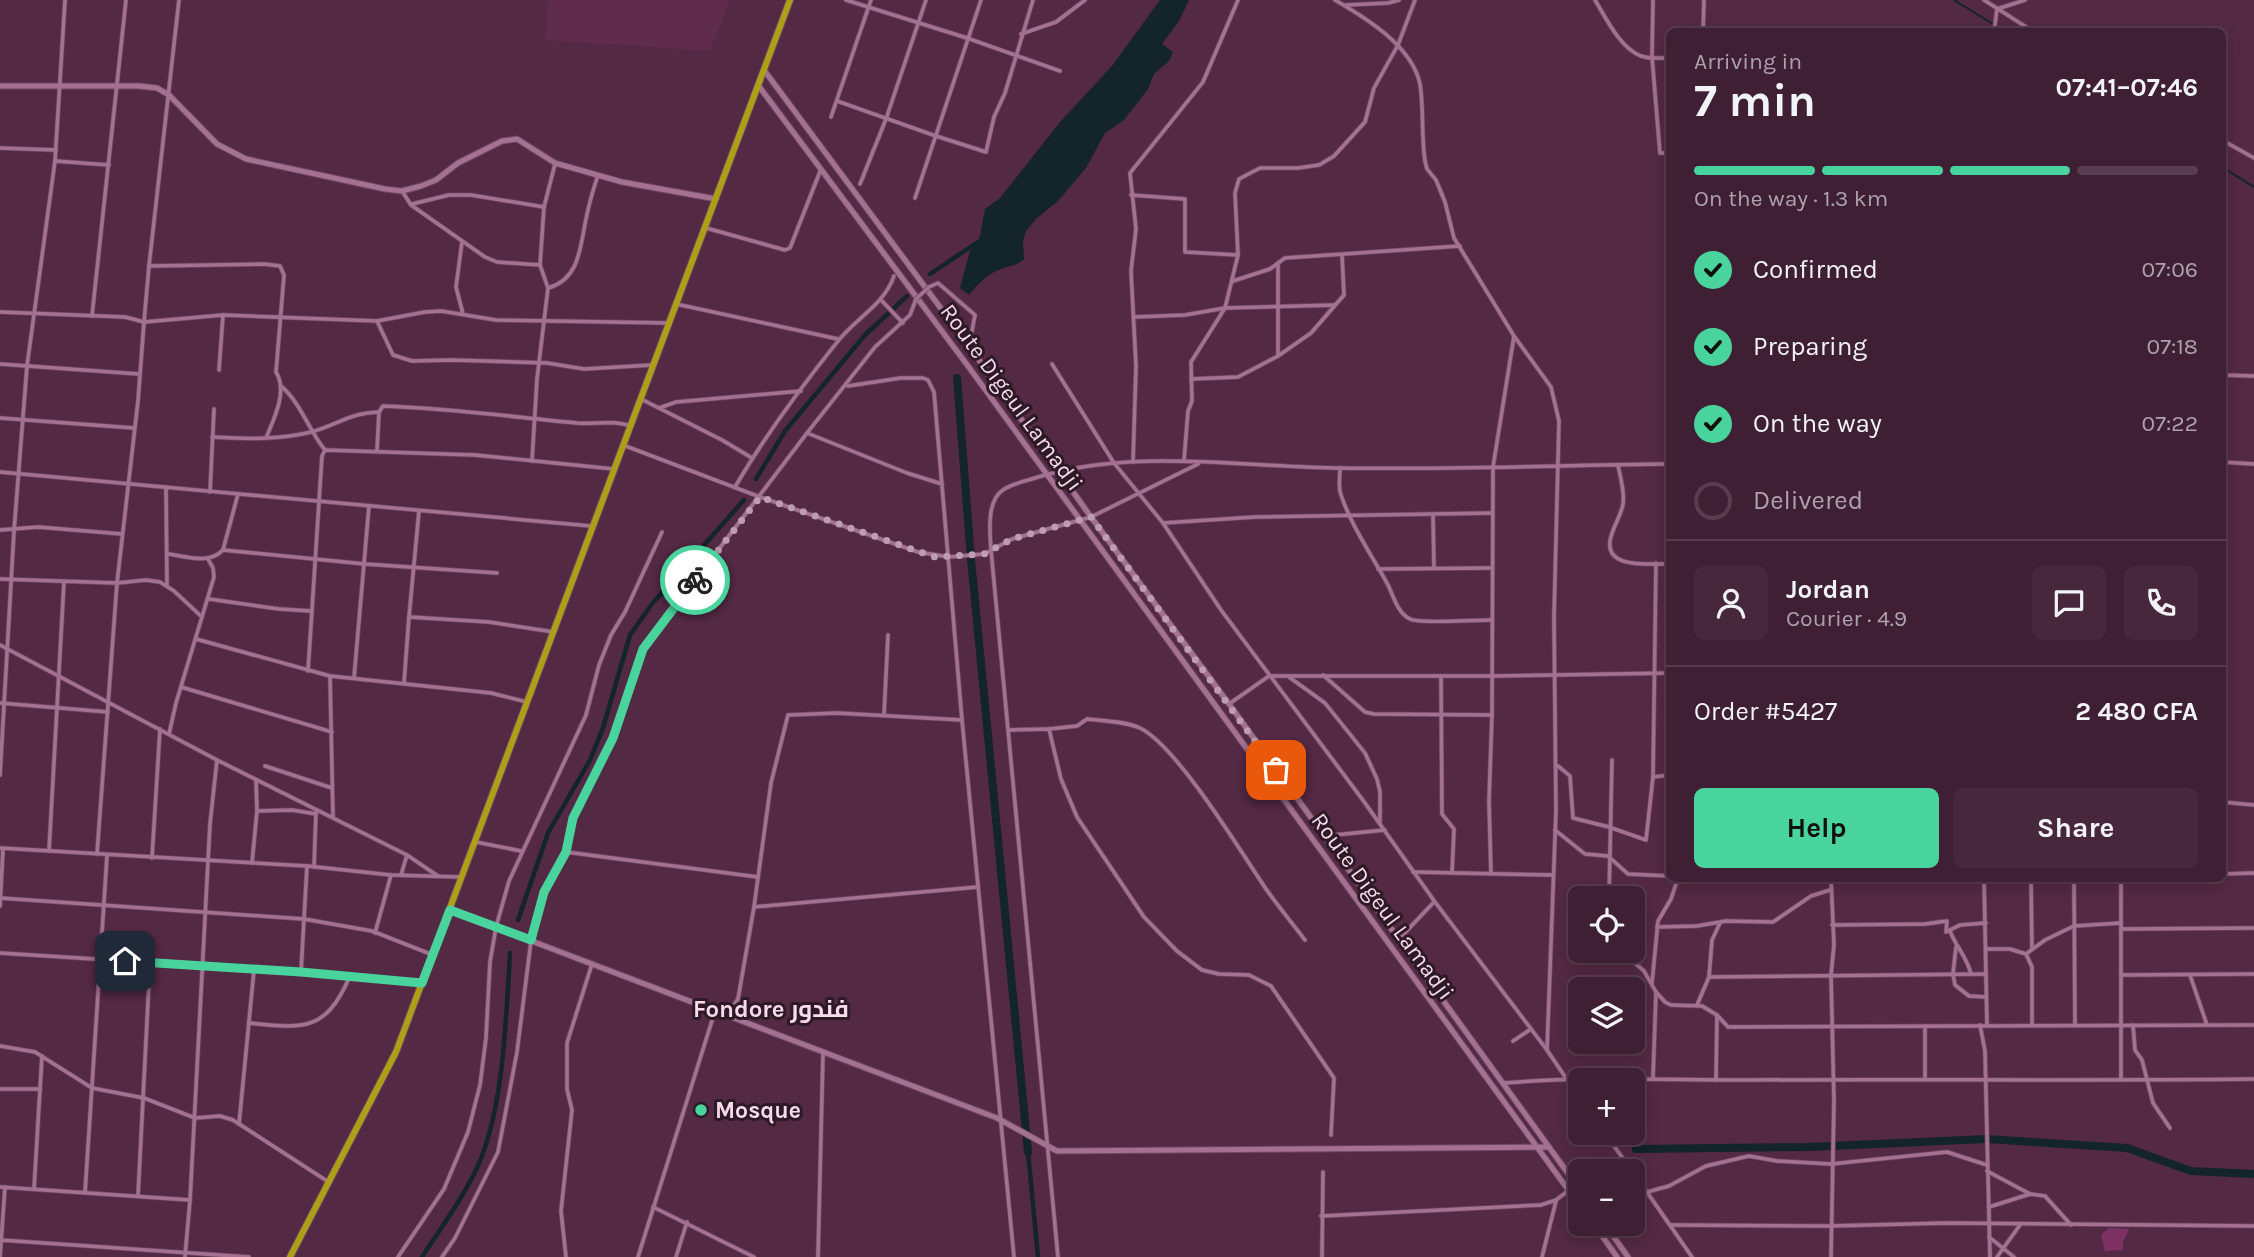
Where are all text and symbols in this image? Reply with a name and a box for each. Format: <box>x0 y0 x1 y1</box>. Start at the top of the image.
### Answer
text: Arriving in <box>1694 48 1802 75</box>
text: 07:41–07:46 <box>2056 72 2198 103</box>
text: 7 min <box>1694 74 1816 128</box>
text: On the way · 1.3 km <box>1694 185 1888 212</box>
icon: check <box>1694 251 1732 289</box>
text: Confirmed <box>1753 254 1878 285</box>
text: 07:06 <box>2141 256 2198 283</box>
street label: Route Digeul Lamadji <box>935 299 1088 496</box>
icon: check <box>1694 328 1732 366</box>
text: Preparing <box>1753 331 1867 362</box>
text: 07:18 <box>2147 333 2198 360</box>
icon: check <box>1694 405 1732 443</box>
text: On the way <box>1753 408 1882 439</box>
text: 07:22 <box>2142 410 2198 437</box>
text: Delivered <box>1753 485 1863 516</box>
courier <box>660 545 730 615</box>
icon: bike <box>676 561 714 599</box>
button: person <box>1694 566 1768 640</box>
button: chat <box>2032 566 2106 640</box>
button: phone <box>2124 566 2198 640</box>
text: Jordan <box>1786 574 1870 605</box>
text: Courier · 4.9 <box>1786 605 1907 632</box>
text: Order #5427 <box>1694 696 1837 727</box>
text: 2 480 CFA <box>2075 696 2198 727</box>
pin <box>1246 740 1306 800</box>
icon: bag <box>1257 751 1295 789</box>
button: Help <box>1694 788 1939 868</box>
button: Share <box>1953 788 2198 868</box>
street label: Route Digeul Lamadji <box>1306 808 1459 1005</box>
map controls <box>1568 886 1645 1236</box>
button: locate <box>1568 886 1645 963</box>
pin <box>95 931 155 991</box>
icon: home <box>106 942 144 980</box>
button: layers <box>1568 977 1645 1054</box>
district label: Fondore فندور <box>693 995 849 1023</box>
button: + <box>1568 1068 1645 1145</box>
place label: Mosque <box>715 1097 801 1124</box>
marker: Mosque <box>693 1102 709 1118</box>
button: − <box>1568 1159 1645 1236</box>

